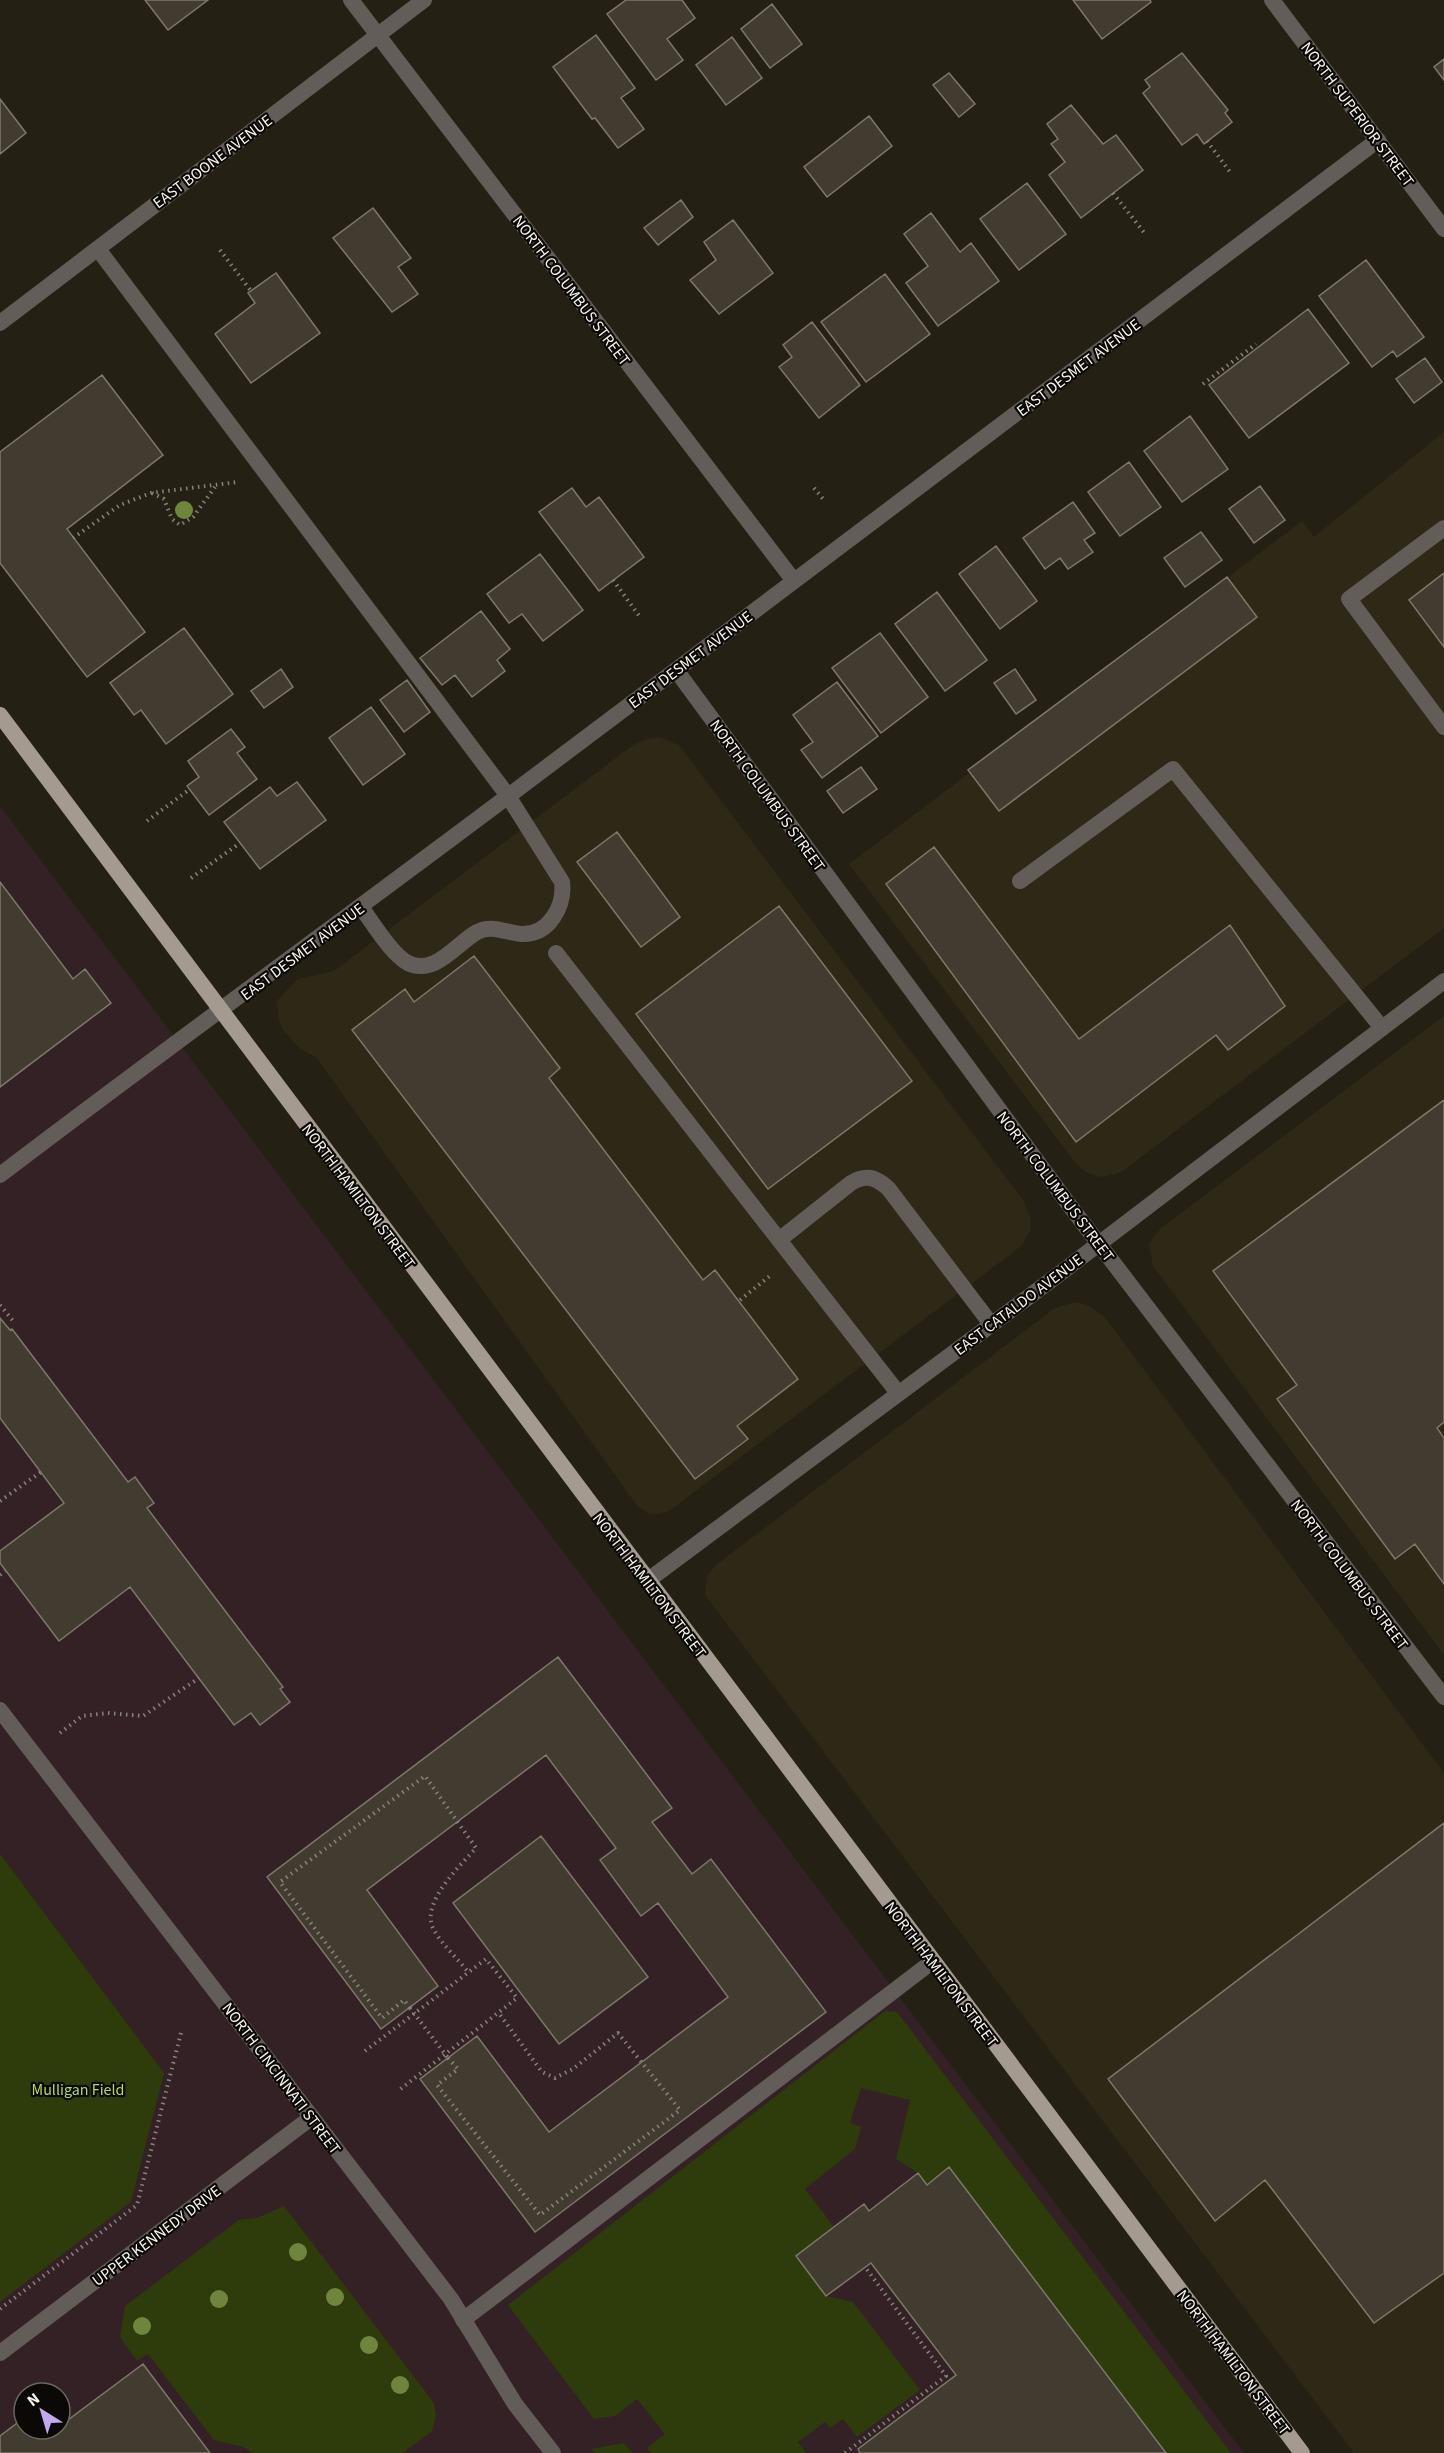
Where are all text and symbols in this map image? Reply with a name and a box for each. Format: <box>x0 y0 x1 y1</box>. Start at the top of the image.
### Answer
street label: NORTH SUPERIOR STREET <box>1295 38 1419 192</box>
street label: EAST BOONE AVENUE <box>148 110 277 214</box>
street label: NORTH COLUMBUS STREET <box>507 211 635 371</box>
street label: EAST DESMET AVENUE <box>1012 314 1145 422</box>
street label: EAST DESMET AVENUE <box>624 606 757 714</box>
street label: NORTH COLUMBUS STREET <box>704 715 830 877</box>
street label: EAST DESMET AVENUE <box>236 898 369 1006</box>
street label: NORTH COLUMBUS STREET <box>991 1107 1119 1267</box>
street label: NORTH HAMILTON STREET <box>296 1119 420 1274</box>
street label: EAST CATALDO AVENUE <box>950 1249 1088 1361</box>
street label: NORTH COLUMBUS STREET <box>1285 1495 1413 1655</box>
street label: NORTH HAMILTON STREET <box>587 1508 711 1663</box>
street label: NORTH HAMILTON STREET <box>879 1897 1003 2052</box>
street label: NORTH CINCINNATI STREET <box>217 1998 346 2159</box>
park label: Mulligan Field <box>32 2079 125 2101</box>
street label: UPPER KENNEDY DRIVE <box>88 2180 226 2292</box>
street label: NORTH HAMILTON STREET <box>1171 2285 1295 2440</box>
north arrow <box>12 2381 72 2441</box>
text: N <box>23 2388 44 2412</box>

